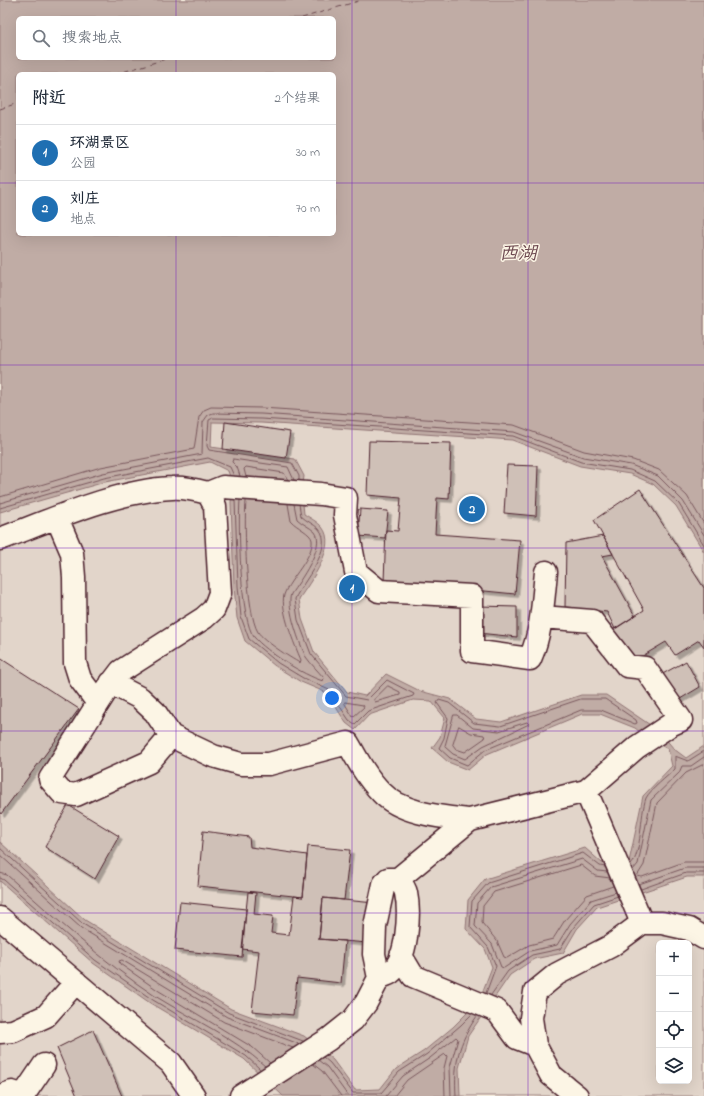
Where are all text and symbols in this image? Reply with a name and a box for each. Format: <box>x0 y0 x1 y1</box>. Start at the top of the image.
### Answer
search box <box>16 16 336 60</box>
icon: search <box>30 27 52 49</box>
text: 搜索地点 <box>62 27 122 49</box>
text: 附近 <box>32 86 66 111</box>
text: 2个结果 <box>275 89 320 108</box>
text: 环湖景区 <box>70 132 130 154</box>
text: 1 <box>43 143 47 162</box>
text: 30 m <box>296 143 320 162</box>
text: 公园 <box>70 154 96 173</box>
text: 刘庄 <box>70 188 100 210</box>
text: 2 <box>42 199 48 218</box>
text: 70 m <box>296 199 320 218</box>
text: 地点 <box>70 210 96 229</box>
water label: 西湖 <box>499 241 539 268</box>
pin: 2 <box>459 494 485 524</box>
pin: 1 <box>339 573 365 603</box>
your location <box>322 688 342 708</box>
map controls <box>656 940 692 1084</box>
button: + <box>656 940 692 976</box>
button: − <box>656 976 692 1012</box>
button: locate <box>656 1012 692 1048</box>
button: layers <box>656 1048 692 1084</box>

